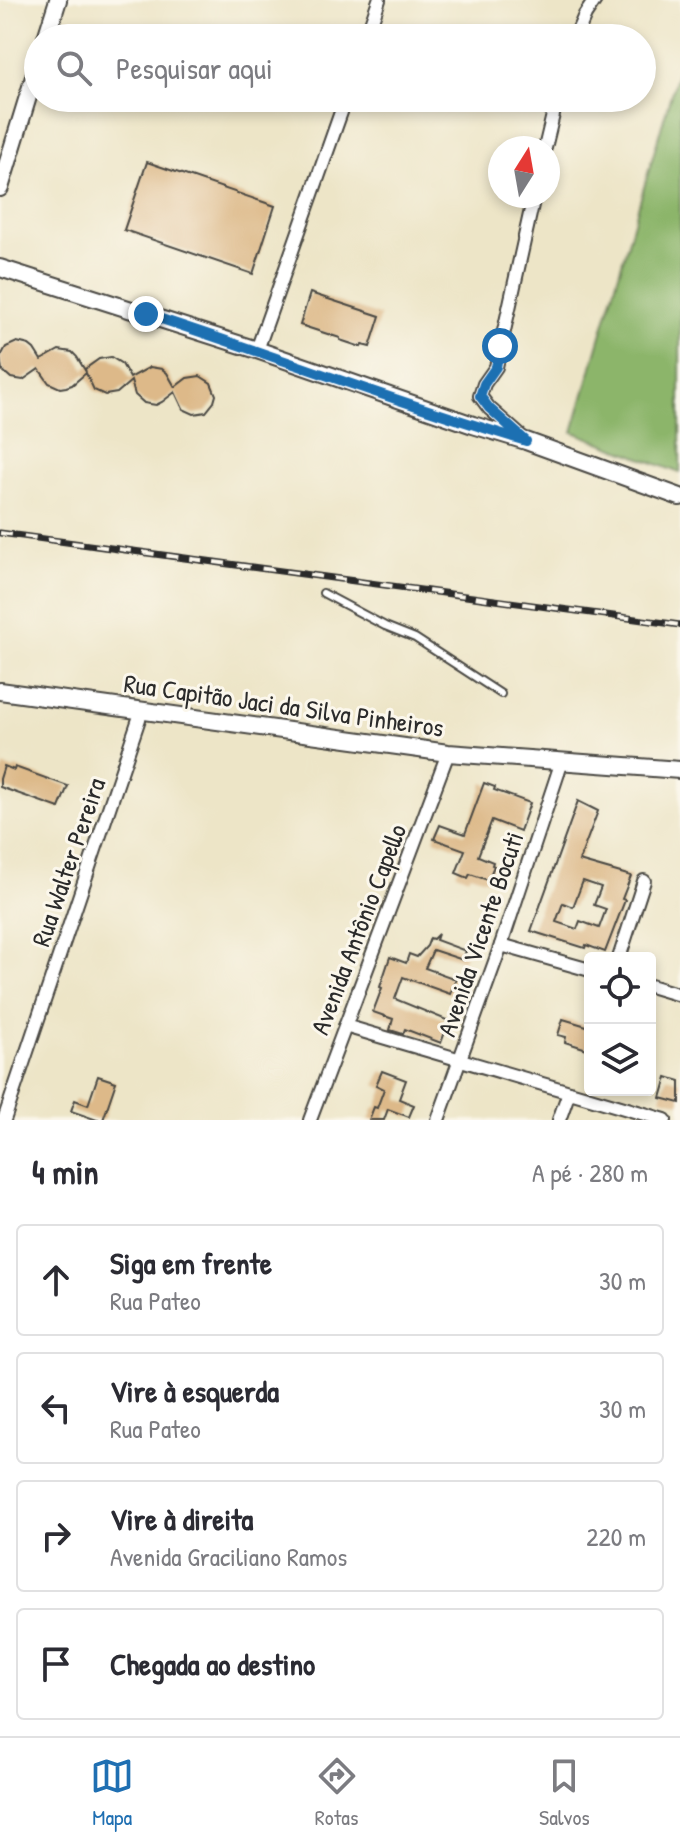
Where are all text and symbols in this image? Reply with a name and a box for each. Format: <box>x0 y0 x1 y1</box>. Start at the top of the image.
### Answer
search box <box>24 24 656 112</box>
icon: search <box>52 46 96 90</box>
text: Pesquisar aqui <box>116 48 273 88</box>
north arrow <box>488 136 560 208</box>
route end <box>128 296 164 332</box>
route start <box>482 328 518 364</box>
street label: Rua Capitão Jaci da Silva Pinheiros <box>122 665 446 745</box>
street label: Rua Walter Pereira <box>23 773 113 951</box>
street label: Avenida Antônio Capello <box>302 819 414 1039</box>
street label: Avenida Vicente Bocuti <box>429 827 531 1041</box>
map controls <box>584 952 656 1096</box>
button: locate <box>584 952 656 1024</box>
button: layers <box>584 1024 656 1096</box>
text: 4 min <box>32 1149 99 1195</box>
text: A pé · 280 m <box>532 1155 648 1190</box>
text: Siga em frente <box>110 1243 272 1283</box>
icon: ahead <box>34 1258 78 1302</box>
text: 30 m <box>599 1263 646 1298</box>
text: Rua Pateo <box>110 1283 201 1318</box>
text: Vire à esquerda <box>110 1371 279 1411</box>
icon: left <box>34 1386 78 1430</box>
text: 30 m <box>599 1391 646 1426</box>
text: Rua Pateo <box>110 1411 201 1446</box>
text: Vire à direita <box>110 1499 253 1539</box>
icon: right <box>34 1514 78 1558</box>
text: 220 m <box>586 1519 646 1554</box>
text: Avenida Graciliano Ramos <box>110 1539 347 1574</box>
icon: arrive <box>34 1642 78 1686</box>
text: Chegada ao destino <box>110 1644 315 1684</box>
tab: Mapa <box>90 1754 134 1832</box>
tab: Rotas <box>315 1754 359 1832</box>
tab: Salvos <box>539 1754 590 1832</box>

